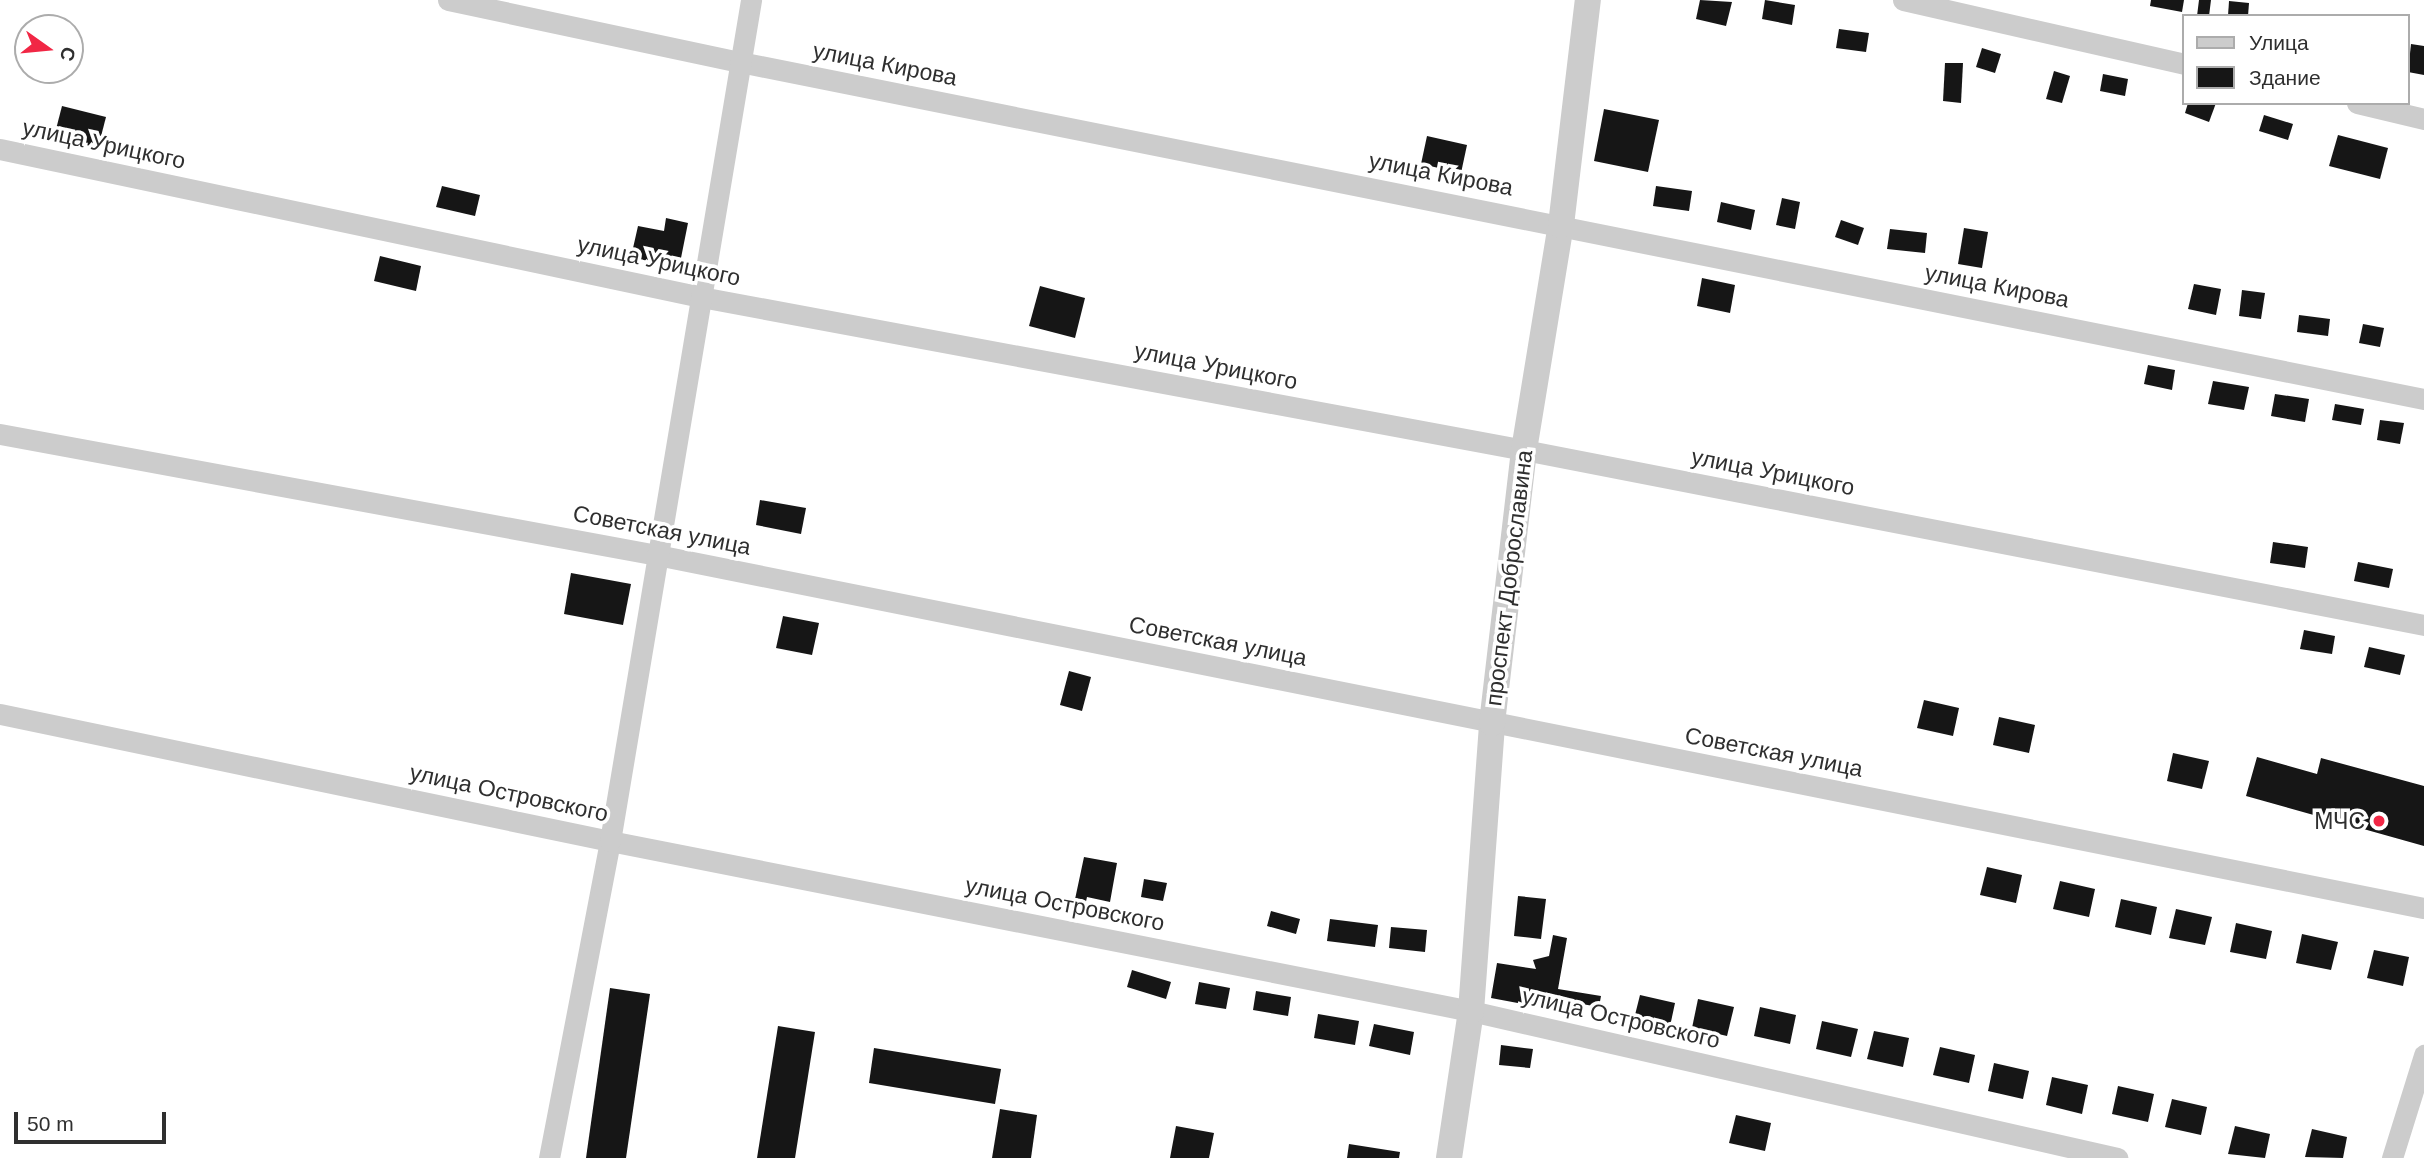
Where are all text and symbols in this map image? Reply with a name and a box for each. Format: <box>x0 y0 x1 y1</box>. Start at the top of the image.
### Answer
north arrow <box>14 14 84 84</box>
legend <box>2182 14 2410 105</box>
text: Улица <box>2249 31 2309 54</box>
street label: улица Кирова <box>811 37 959 91</box>
text: С <box>56 45 80 63</box>
text: Здание <box>2249 66 2321 89</box>
street label: улица Урицкого <box>20 113 188 175</box>
street label: улица Кирова <box>1367 147 1515 201</box>
street label: улица Урицкого <box>575 230 743 292</box>
street label: улица Кирова <box>1923 259 2071 313</box>
street label: улица Урицкого <box>1132 337 1300 395</box>
street label: улица Урицкого <box>1689 443 1857 501</box>
street label: проспект Доброславина <box>1480 448 1538 708</box>
street label: Советская улица <box>571 499 753 561</box>
street label: Советская улица <box>1127 610 1309 672</box>
street label: Советская улица <box>1683 721 1865 783</box>
street label: улица Островского <box>407 758 611 828</box>
place label: МЧС <box>2314 807 2365 835</box>
marker: МЧС <box>2371 813 2387 829</box>
street label: улица Островского <box>963 871 1167 937</box>
street label: улица Островского <box>1519 982 1723 1054</box>
scale bar <box>18 1098 170 1142</box>
text: 50 m <box>27 1112 74 1135</box>

